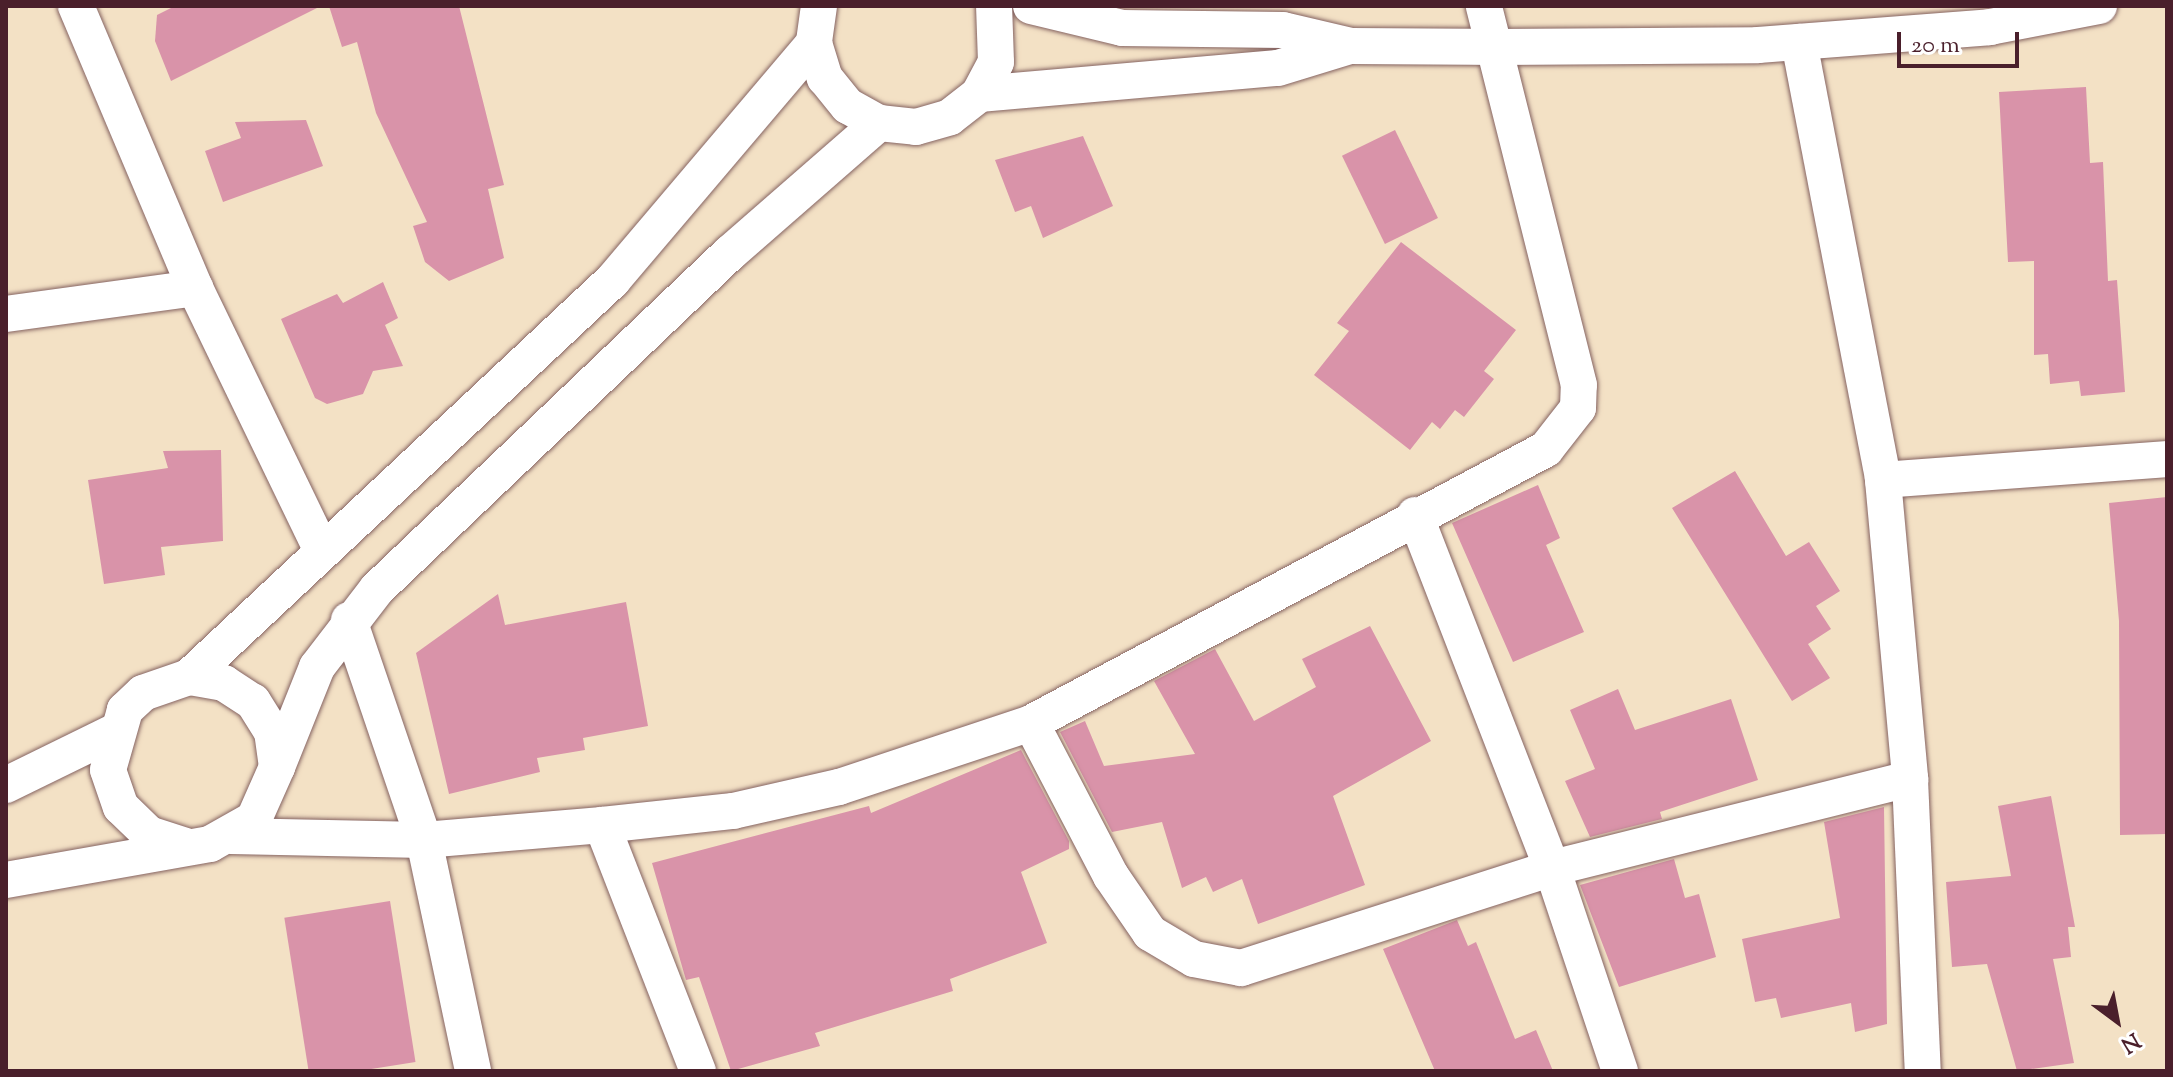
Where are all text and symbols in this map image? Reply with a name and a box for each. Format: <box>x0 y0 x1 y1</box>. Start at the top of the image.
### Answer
scale bar <box>1901 16 2023 66</box>
text: 20 m <box>1911 29 1960 63</box>
north arrow <box>2077 981 2157 1061</box>
text: N <box>2114 1023 2146 1060</box>

